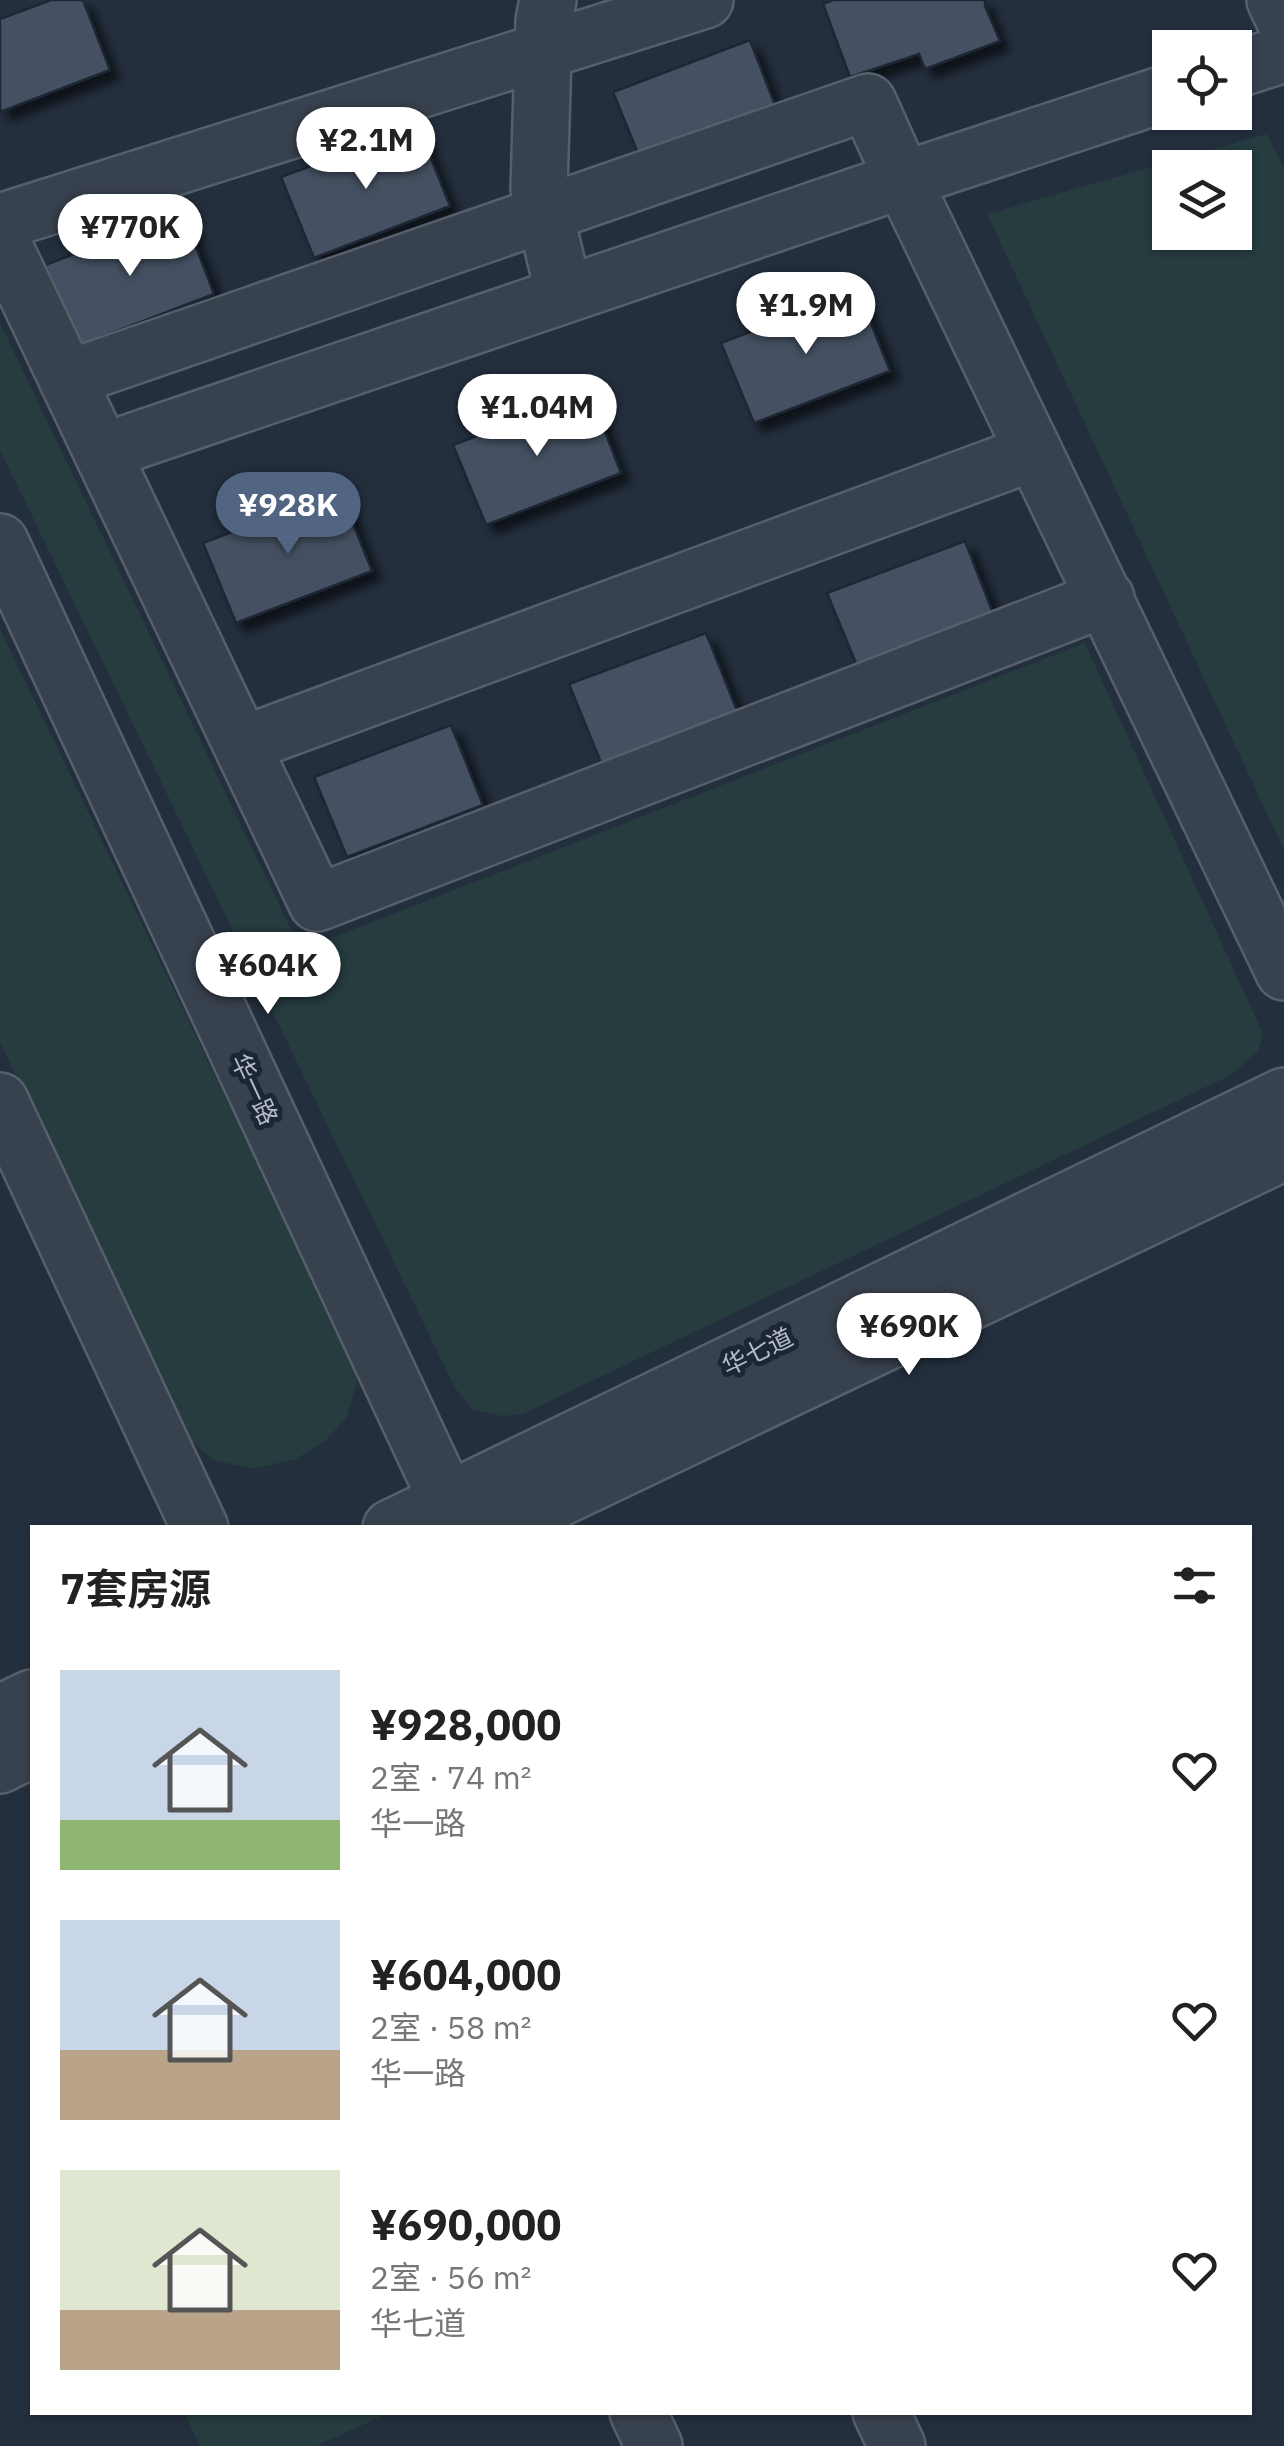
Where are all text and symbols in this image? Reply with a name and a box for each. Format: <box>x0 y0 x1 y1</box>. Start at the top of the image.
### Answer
map controls <box>1152 30 1252 250</box>
button: locate <box>1152 30 1252 130</box>
pin: ¥2.1M <box>296 107 436 192</box>
text: ¥2.1M <box>318 118 414 160</box>
button: layers <box>1152 150 1252 250</box>
pin: ¥770K <box>60 194 200 279</box>
text: ¥770K <box>80 205 180 247</box>
pin: ¥1.9M <box>736 272 876 357</box>
text: ¥1.9M <box>758 283 854 325</box>
pin: ¥1.04M <box>456 374 618 459</box>
text: ¥1.04M <box>480 385 594 427</box>
pin: ¥928K <box>218 472 358 557</box>
text: ¥928K <box>238 483 338 525</box>
pin: ¥604K <box>198 932 338 1017</box>
text: ¥604K <box>218 943 318 985</box>
street label: 华一路 <box>224 1048 286 1130</box>
pin: ¥690K <box>839 1293 979 1378</box>
text: ¥690K <box>859 1304 959 1346</box>
street label: 华七道 <box>716 1320 798 1382</box>
icon: filters <box>1167 1558 1222 1613</box>
text: 7套房源 <box>60 1561 211 1616</box>
text: ¥928,000 <box>370 1697 562 1752</box>
icon: home <box>140 1710 260 1830</box>
icon: heart <box>1167 1743 1222 1798</box>
text: 2室 · 74 m² <box>370 1756 532 1798</box>
text: 华一路 <box>370 1802 466 1844</box>
text: ¥604,000 <box>370 1947 562 2002</box>
icon: home <box>140 1960 260 2080</box>
icon: heart <box>1167 1993 1222 2048</box>
text: 2室 · 58 m² <box>370 2006 532 2048</box>
text: 华一路 <box>370 2052 466 2094</box>
text: ¥690,000 <box>370 2197 562 2252</box>
icon: home <box>140 2210 260 2330</box>
icon: heart <box>1167 2243 1222 2298</box>
text: 2室 · 56 m² <box>370 2256 532 2298</box>
text: 华七道 <box>370 2302 466 2344</box>

